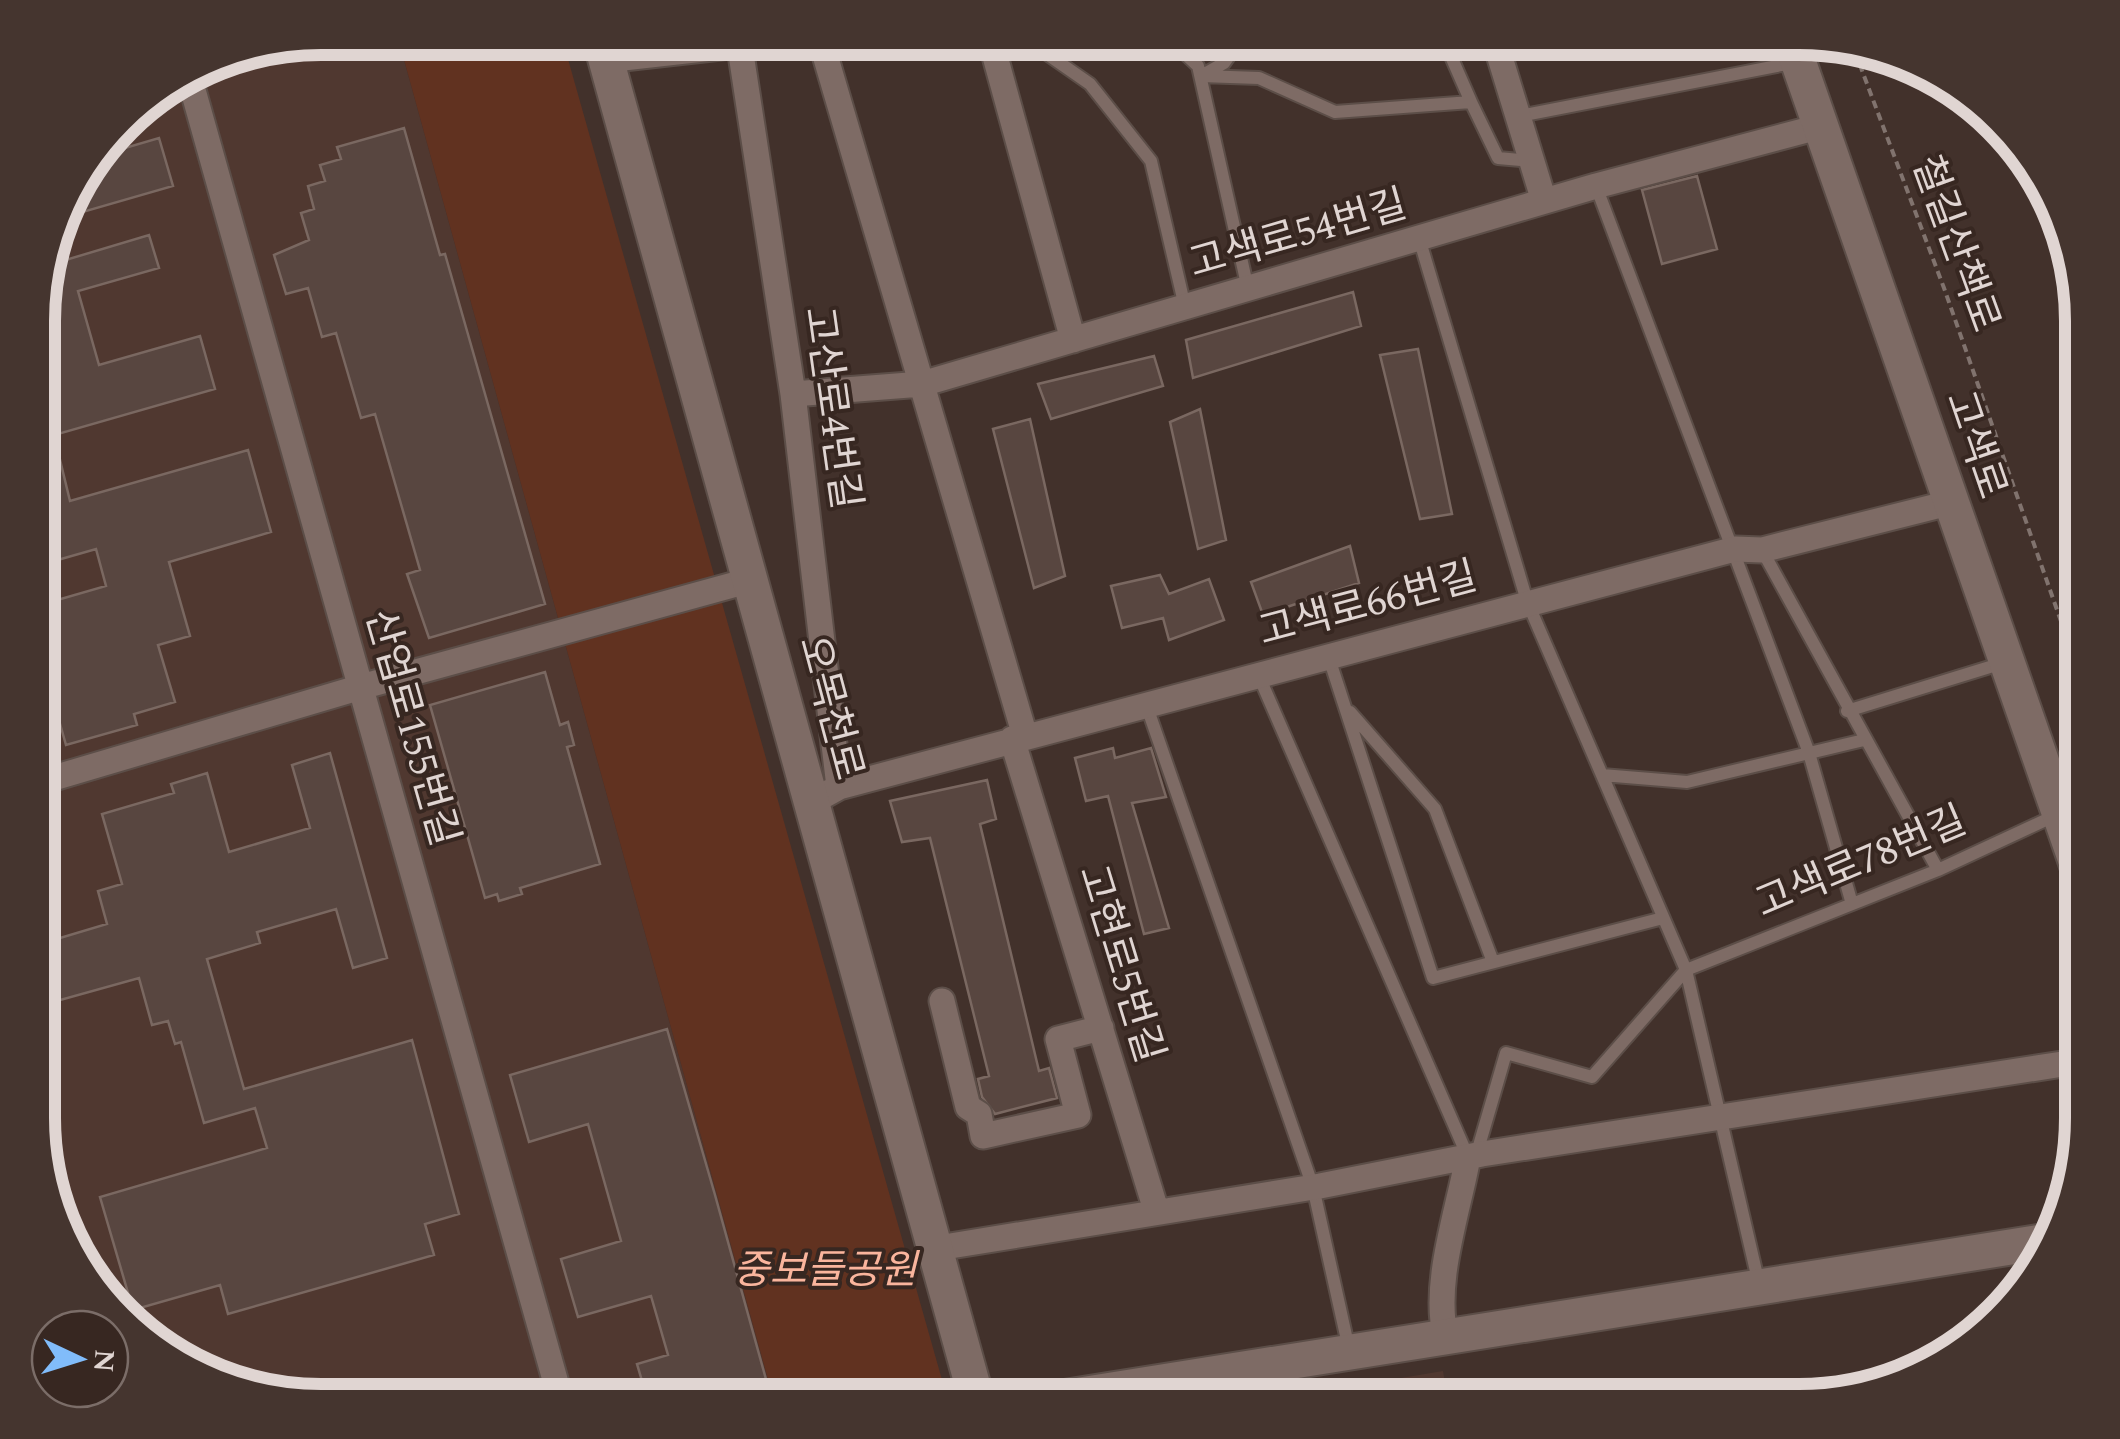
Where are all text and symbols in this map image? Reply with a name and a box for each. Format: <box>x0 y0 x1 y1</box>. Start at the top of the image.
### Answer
street label: 철길산책로 <box>1895 147 2015 341</box>
street label: 고색로54번길 <box>1182 175 1414 295</box>
street label: 고산로4번길 <box>787 303 875 513</box>
street label: 고색로 <box>1928 383 2022 507</box>
street label: 고색로66번길 <box>1252 547 1484 663</box>
street label: 산업로155번길 <box>348 602 474 854</box>
street label: 오목천로 <box>781 629 879 787</box>
street label: 고색로78번길 <box>1746 791 1976 935</box>
street label: 고현로5번길 <box>1061 858 1179 1070</box>
park label: 중보들공원 <box>733 1241 920 1302</box>
north arrow <box>30 1309 130 1409</box>
text: N <box>81 1348 126 1374</box>

